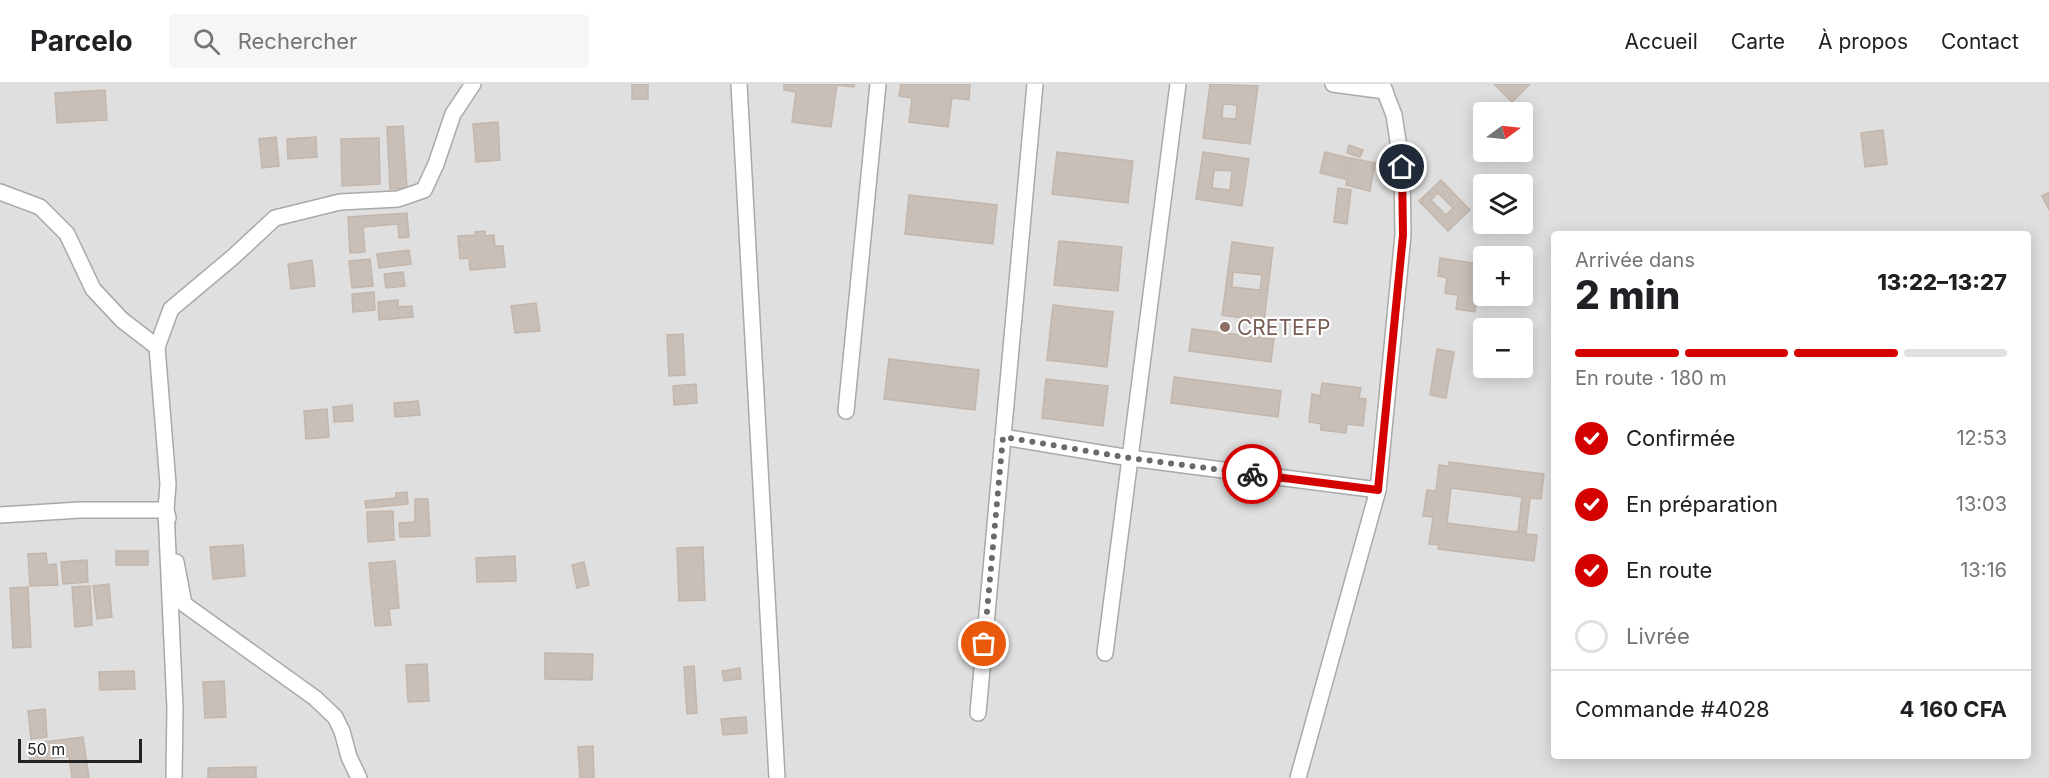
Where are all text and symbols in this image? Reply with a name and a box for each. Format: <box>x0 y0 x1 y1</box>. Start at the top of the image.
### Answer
search box <box>169 14 589 68</box>
text: Parcelo <box>30 24 133 58</box>
icon: search <box>190 25 223 58</box>
text: Rechercher <box>238 28 357 54</box>
text: Accueil <box>1624 29 1698 54</box>
text: Carte <box>1731 29 1785 54</box>
text: À propos <box>1818 29 1908 54</box>
text: Contact <box>1941 29 2019 54</box>
north arrow <box>1473 102 1533 162</box>
map controls <box>1473 102 1533 378</box>
pin <box>1376 141 1427 192</box>
icon: home <box>1385 150 1418 183</box>
button: layers <box>1473 174 1533 234</box>
button: + <box>1473 246 1533 306</box>
text: Arrivée dans <box>1575 248 1695 272</box>
text: 13:22–13:27 <box>1877 269 2007 295</box>
text: 2 min <box>1575 271 1680 318</box>
place label: CRETEFP <box>1237 315 1330 340</box>
button: − <box>1473 318 1533 378</box>
marker: CRETEFP <box>1218 320 1232 334</box>
text: En route · 180 m <box>1575 366 1727 390</box>
icon: check <box>1575 422 1608 455</box>
text: Confirmée <box>1626 425 1735 451</box>
text: 12:53 <box>1956 426 2007 450</box>
courier <box>1222 444 1282 504</box>
icon: bike <box>1236 458 1269 491</box>
icon: check <box>1575 488 1608 521</box>
text: En préparation <box>1626 491 1778 517</box>
text: 13:03 <box>1956 492 2007 516</box>
icon: check <box>1575 554 1608 587</box>
text: En route <box>1626 557 1712 583</box>
text: 13:16 <box>1960 558 2007 582</box>
pin <box>958 618 1009 669</box>
text: Livrée <box>1626 623 1690 649</box>
icon: bag <box>967 627 1000 660</box>
text: Commande #4028 <box>1575 696 1770 722</box>
text: 4 160 CFA <box>1899 696 2007 722</box>
scale bar <box>18 736 142 764</box>
text: 50 m <box>27 739 65 759</box>

